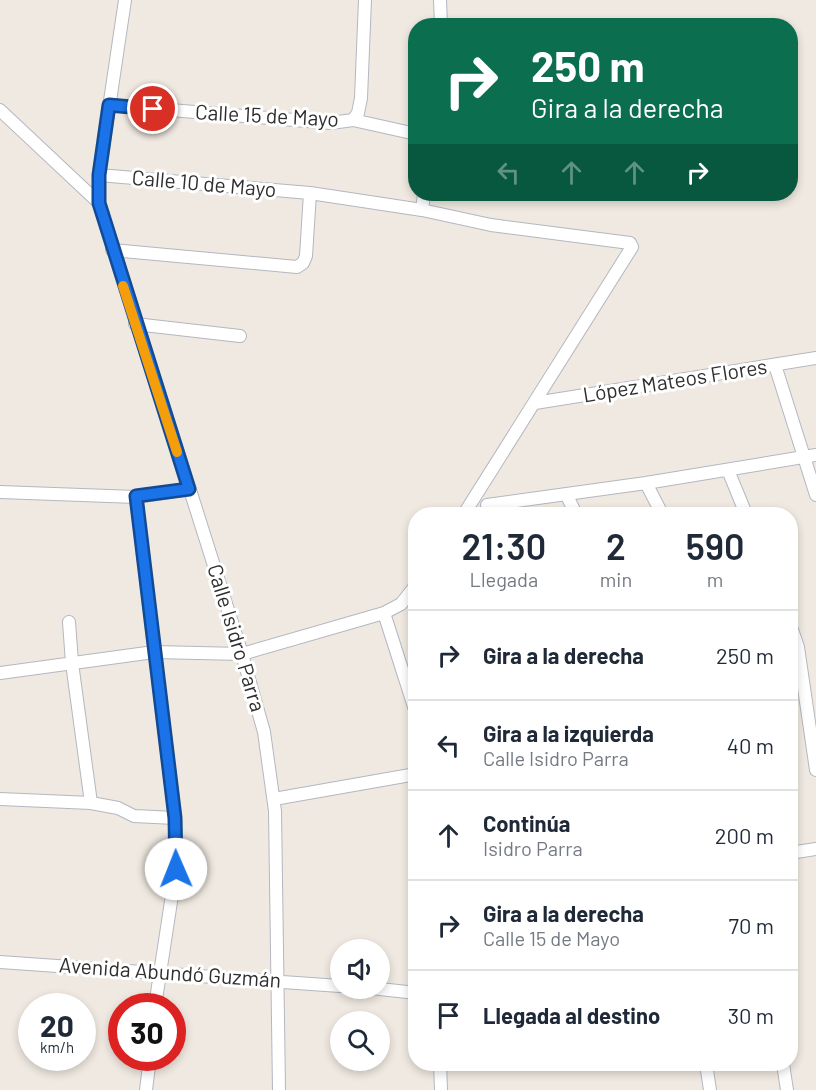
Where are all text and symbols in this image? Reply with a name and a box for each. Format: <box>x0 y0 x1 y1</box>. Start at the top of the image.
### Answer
text: 250 m <box>531 40 645 90</box>
icon: right <box>432 42 510 120</box>
pin <box>127 83 178 134</box>
text: Gira a la derecha <box>531 91 724 123</box>
icon: arrive <box>136 92 169 125</box>
street label: Calle 15 de Mayo <box>195 98 340 131</box>
icon: left <box>492 156 525 189</box>
icon: ahead <box>555 156 588 189</box>
icon: ahead <box>618 156 651 189</box>
icon: right <box>681 156 714 189</box>
street label: Calle 10 de Mayo <box>131 164 277 201</box>
street label: López Mateos Flores <box>581 353 769 406</box>
text: 21:30 <box>462 524 546 567</box>
text: 2 <box>606 524 626 567</box>
text: 590 <box>686 524 744 567</box>
street label: Calle Isidro Parra <box>203 561 272 714</box>
text: Llegada <box>470 567 538 591</box>
text: min <box>600 567 632 591</box>
text: m <box>707 567 723 591</box>
icon: right <box>432 639 465 672</box>
text: Gira a la derecha <box>483 642 644 668</box>
text: 250 m <box>716 642 774 668</box>
text: Gira a la izquierda <box>483 720 654 746</box>
icon: left <box>432 729 465 762</box>
text: 40 m <box>727 732 774 758</box>
text: Calle Isidro Parra <box>483 746 629 770</box>
text: Continúa <box>483 810 570 836</box>
icon: ahead <box>432 819 465 852</box>
text: 200 m <box>715 822 774 848</box>
text: Isidro Parra <box>483 836 583 860</box>
position arrow <box>144 837 208 901</box>
text: Gira a la derecha <box>483 900 644 926</box>
icon: right <box>432 909 465 942</box>
text: 70 m <box>729 912 774 938</box>
text: Calle 15 de Mayo <box>483 926 620 950</box>
map controls <box>330 939 390 1071</box>
button: sound <box>330 939 390 999</box>
street label: Avenida Abundó Guzmán <box>58 951 282 992</box>
speed limit sign: 30 <box>108 993 186 1071</box>
icon: arrive <box>432 999 465 1032</box>
text: Llegada al destino <box>483 1002 660 1028</box>
text: 30 m <box>728 1002 774 1028</box>
text: 20 <box>40 1007 74 1043</box>
button: search <box>330 1011 390 1071</box>
text: km/h <box>40 1038 74 1056</box>

